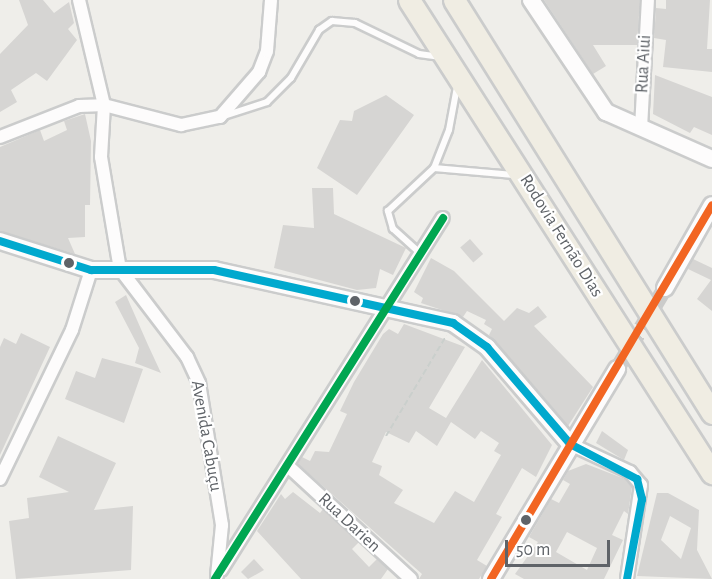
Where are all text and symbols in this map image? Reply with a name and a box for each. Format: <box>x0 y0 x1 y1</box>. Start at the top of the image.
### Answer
street label: Rua Aiui <box>632 34 656 94</box>
street label: Rodovia Fernão Dias <box>514 170 608 302</box>
unlabelled marker <box>63 257 75 269</box>
unlabelled marker <box>349 295 361 307</box>
street label: Avenida Cabuçu <box>186 379 226 493</box>
street label: Rua Darien <box>313 489 385 557</box>
unlabelled marker <box>520 514 532 526</box>
scale bar <box>508 528 613 566</box>
text: 50 m <box>516 541 550 559</box>

